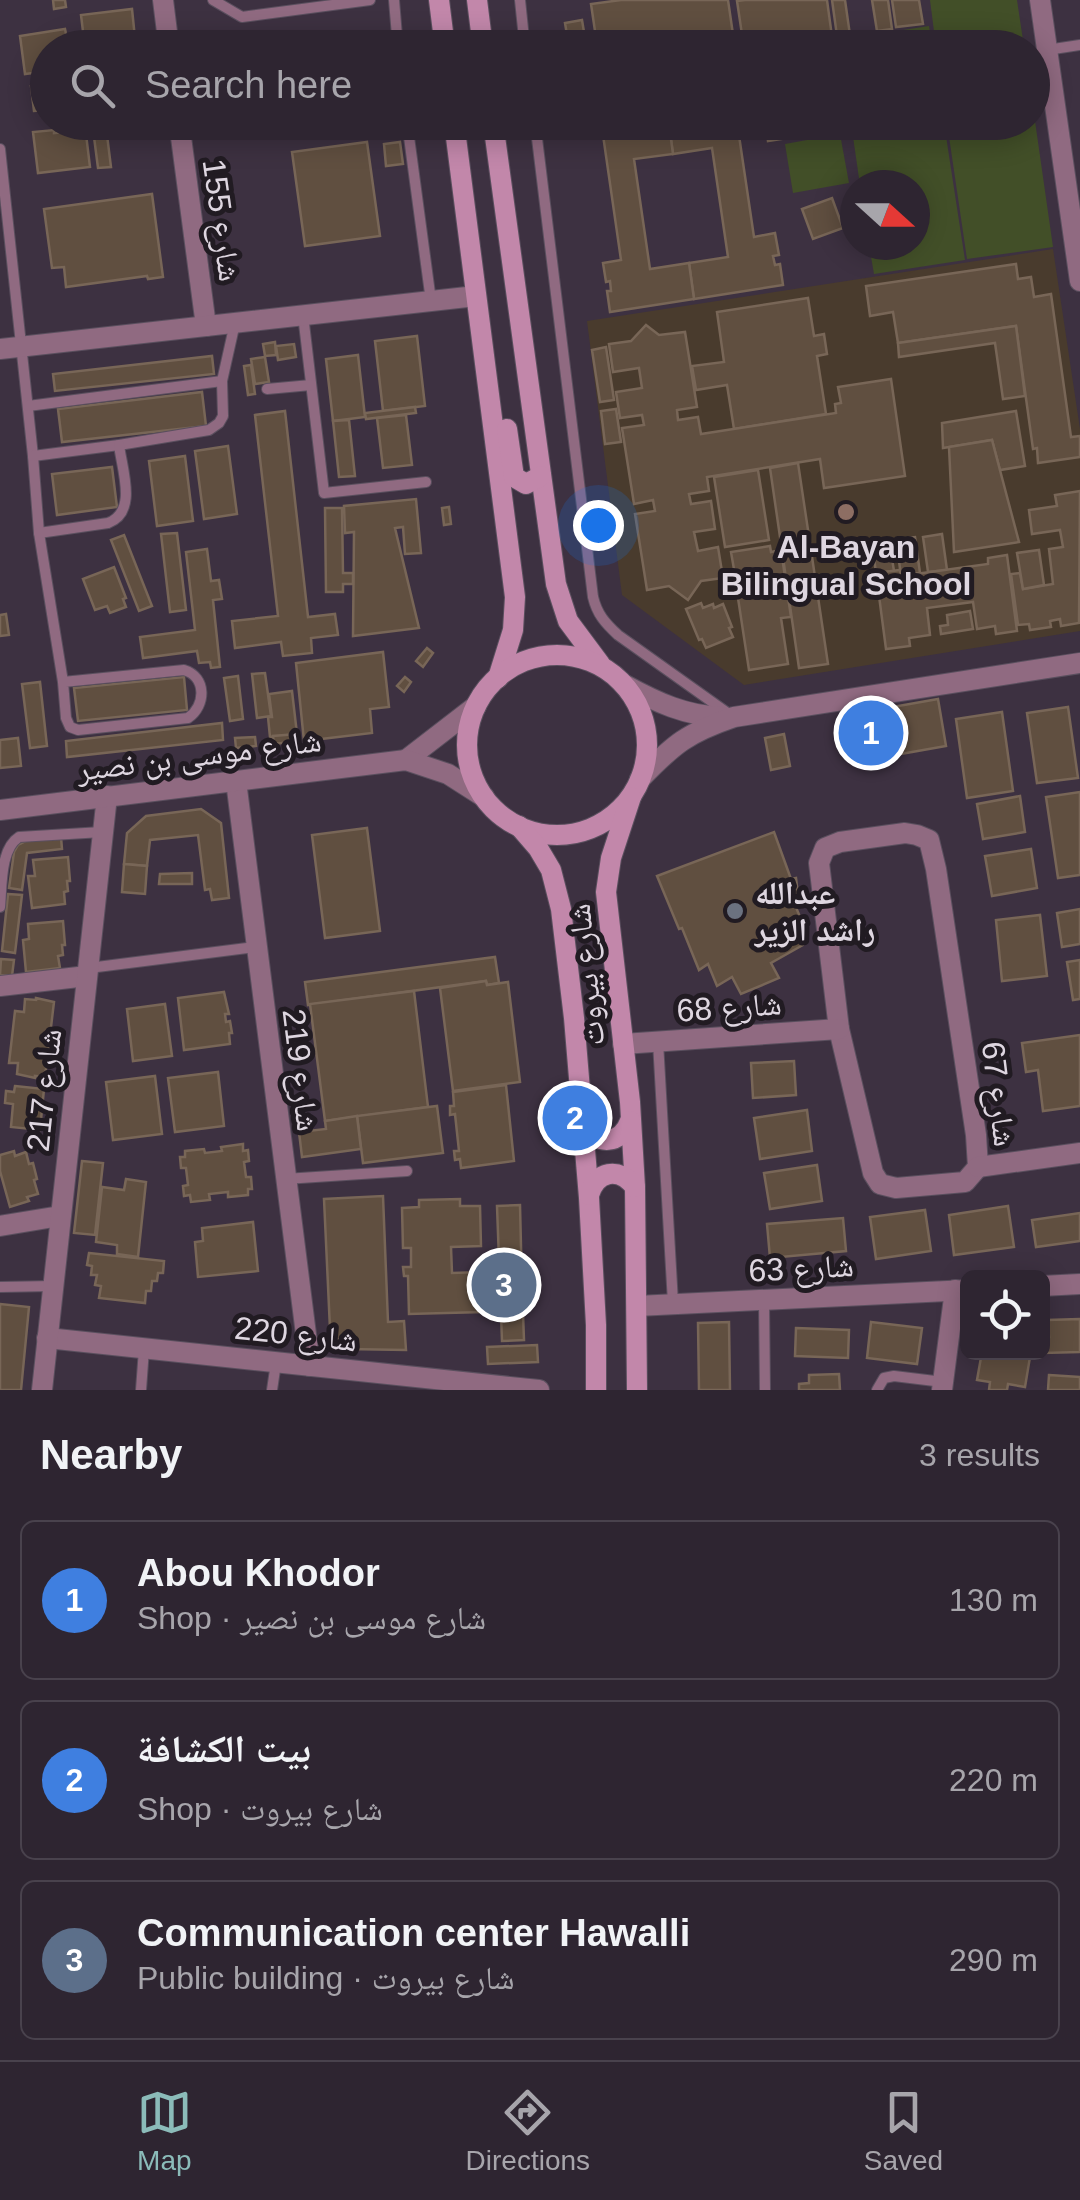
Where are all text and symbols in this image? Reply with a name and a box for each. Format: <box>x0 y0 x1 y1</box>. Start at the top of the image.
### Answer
search box <box>30 30 1050 140</box>
icon: search <box>65 58 120 113</box>
text: Search here <box>145 64 352 106</box>
street label: شارع 155 <box>194 157 248 284</box>
north arrow <box>840 170 930 260</box>
your location <box>573 500 624 551</box>
marker: Al-Bayan Bilingual School <box>835 501 857 523</box>
place label: Al-Bayan Bilingual School <box>721 529 971 602</box>
pin: 1 <box>838 696 904 770</box>
street label: شارع موسى بن نصير <box>74 722 323 790</box>
place label: عبدالله راشد الزير <box>753 875 875 948</box>
marker: عبدالله راشد الزير <box>724 900 746 922</box>
street label: شارع بيروت <box>561 902 613 1048</box>
street label: شارع 68 <box>675 985 783 1031</box>
street label: شارع 219 <box>274 1007 326 1134</box>
street label: شارع 217 <box>20 1027 70 1153</box>
street label: شارع 67 <box>973 1040 1023 1149</box>
pin: 2 <box>542 1080 608 1156</box>
street label: شارع 63 <box>747 1247 855 1291</box>
pin: 3 <box>472 1248 536 1322</box>
map controls <box>960 1270 1050 1360</box>
button: locate <box>960 1270 1050 1360</box>
street label: شارع 220 <box>233 1310 359 1360</box>
text: Nearby <box>40 1431 182 1478</box>
text: 3 results <box>919 1437 1040 1473</box>
text: Abou Khodor <box>137 1552 380 1594</box>
text: 1 <box>66 1582 83 1618</box>
text: 130 m <box>949 1582 1038 1618</box>
text: Shop · شارع موسى بن نصير <box>137 1600 486 1636</box>
text: بيت الكشافة <box>137 1728 311 1770</box>
text: 2 <box>66 1762 83 1798</box>
text: 220 m <box>949 1762 1038 1798</box>
text: Shop · شارع بيروت <box>137 1791 383 1827</box>
text: Communication center Hawalli <box>137 1912 690 1954</box>
text: 3 <box>66 1942 83 1978</box>
text: 290 m <box>949 1942 1038 1978</box>
text: Public building · شارع بيروت <box>137 1960 514 1996</box>
tab: Map <box>137 2085 192 2177</box>
tab: Directions <box>466 2085 590 2177</box>
tab: Saved <box>864 2085 943 2177</box>

